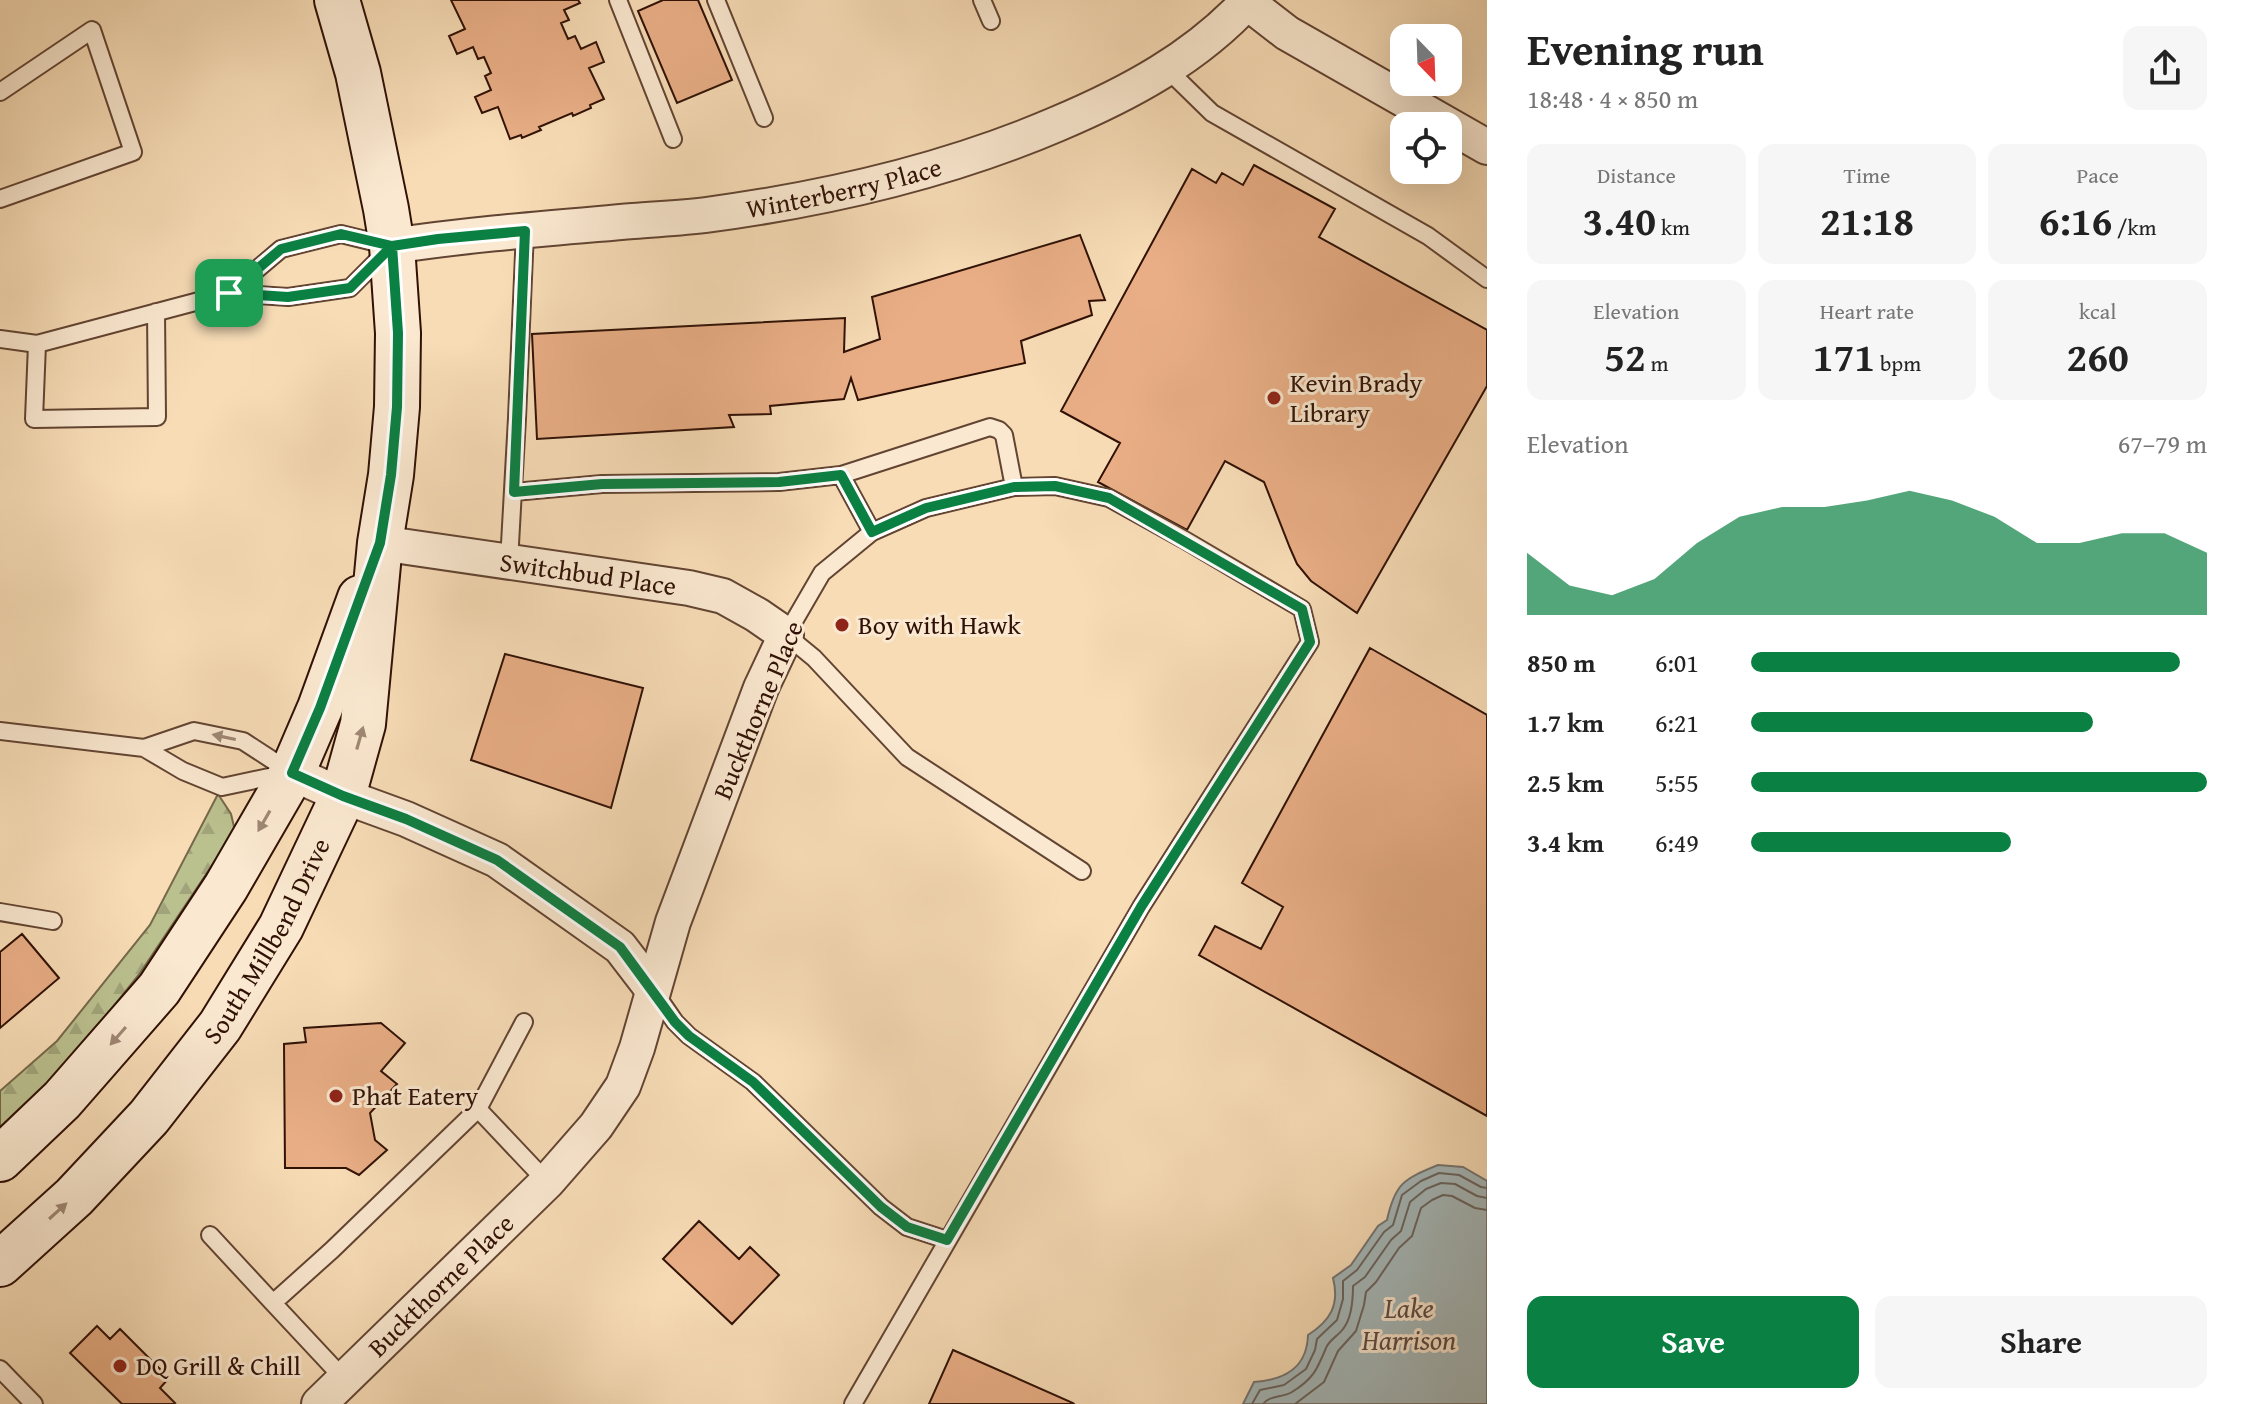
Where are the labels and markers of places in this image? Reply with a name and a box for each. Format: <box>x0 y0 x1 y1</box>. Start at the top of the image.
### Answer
pin <box>195 259 263 327</box>
place label: Kevin Brady Library <box>1290 363 1423 432</box>
marker: Kevin Brady Library <box>1265 389 1283 407</box>
place label: Boy with Hawk <box>858 605 1022 644</box>
marker: Boy with Hawk <box>833 616 851 634</box>
place label: Phat Eatery <box>352 1076 478 1115</box>
marker: Phat Eatery <box>327 1087 345 1105</box>
place label: DQ Grill & Chill <box>136 1346 301 1385</box>
marker: DQ Grill & Chill <box>111 1357 129 1375</box>

